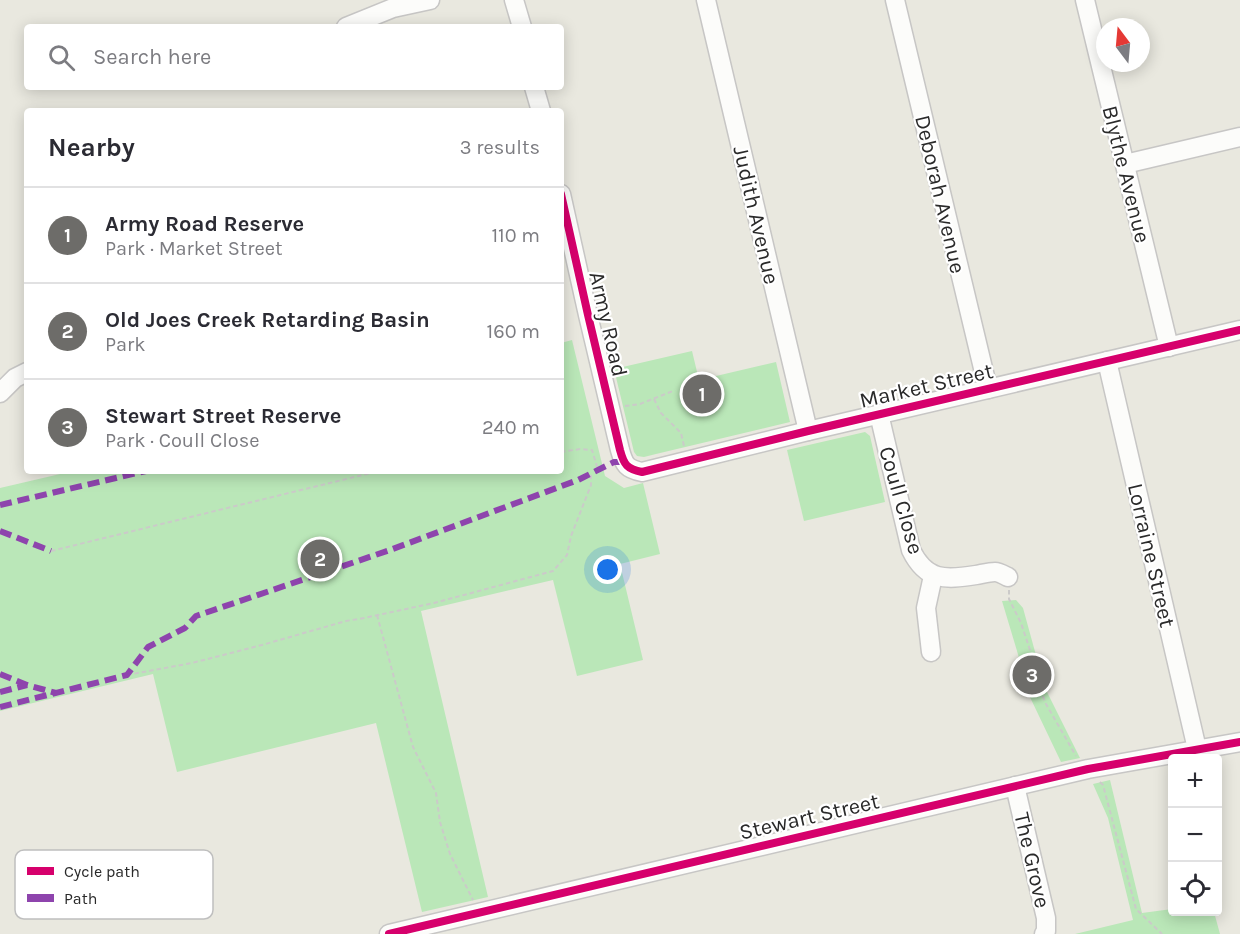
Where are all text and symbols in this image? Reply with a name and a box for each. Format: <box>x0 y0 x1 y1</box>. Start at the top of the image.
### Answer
north arrow <box>1096 18 1150 72</box>
search box <box>24 24 564 90</box>
icon: search <box>45 41 78 74</box>
text: Search here <box>93 44 211 70</box>
street label: Blythe Avenue <box>1096 103 1156 246</box>
street label: Deborah Avenue <box>909 112 971 276</box>
text: Nearby <box>48 132 135 163</box>
text: 3 results <box>460 136 540 159</box>
street label: Judith Avenue <box>728 144 785 287</box>
text: Army Road Reserve <box>105 211 304 237</box>
text: 1 <box>64 224 71 247</box>
text: 110 m <box>491 224 540 247</box>
text: Park · Market Street <box>105 237 283 260</box>
street label: Army Road <box>583 269 633 379</box>
text: Old Joes Creek Retarding Basin <box>105 307 430 333</box>
text: 2 <box>61 320 74 343</box>
text: 160 m <box>487 320 540 343</box>
text: Park <box>105 333 146 356</box>
street label: Market Street <box>857 358 996 414</box>
pin: 1 <box>682 372 722 416</box>
text: Stewart Street Reserve <box>105 403 342 429</box>
text: 3 <box>61 416 74 439</box>
text: 240 m <box>482 416 540 439</box>
text: Park · Coull Close <box>105 429 259 452</box>
street label: Coull Close <box>873 443 929 557</box>
street label: Lorraine Street <box>1122 481 1180 630</box>
pin: 2 <box>300 536 340 582</box>
your location <box>593 555 622 584</box>
pin: 3 <box>1012 652 1052 698</box>
map controls <box>1168 754 1222 916</box>
button: + <box>1168 754 1222 808</box>
street label: Stewart Street <box>737 788 882 846</box>
button: − <box>1168 808 1222 862</box>
street label: The Grove <box>1008 810 1056 911</box>
legend <box>15 850 213 919</box>
text: Cycle path <box>64 862 140 881</box>
button: locate <box>1168 862 1222 916</box>
text: Path <box>64 889 97 908</box>

